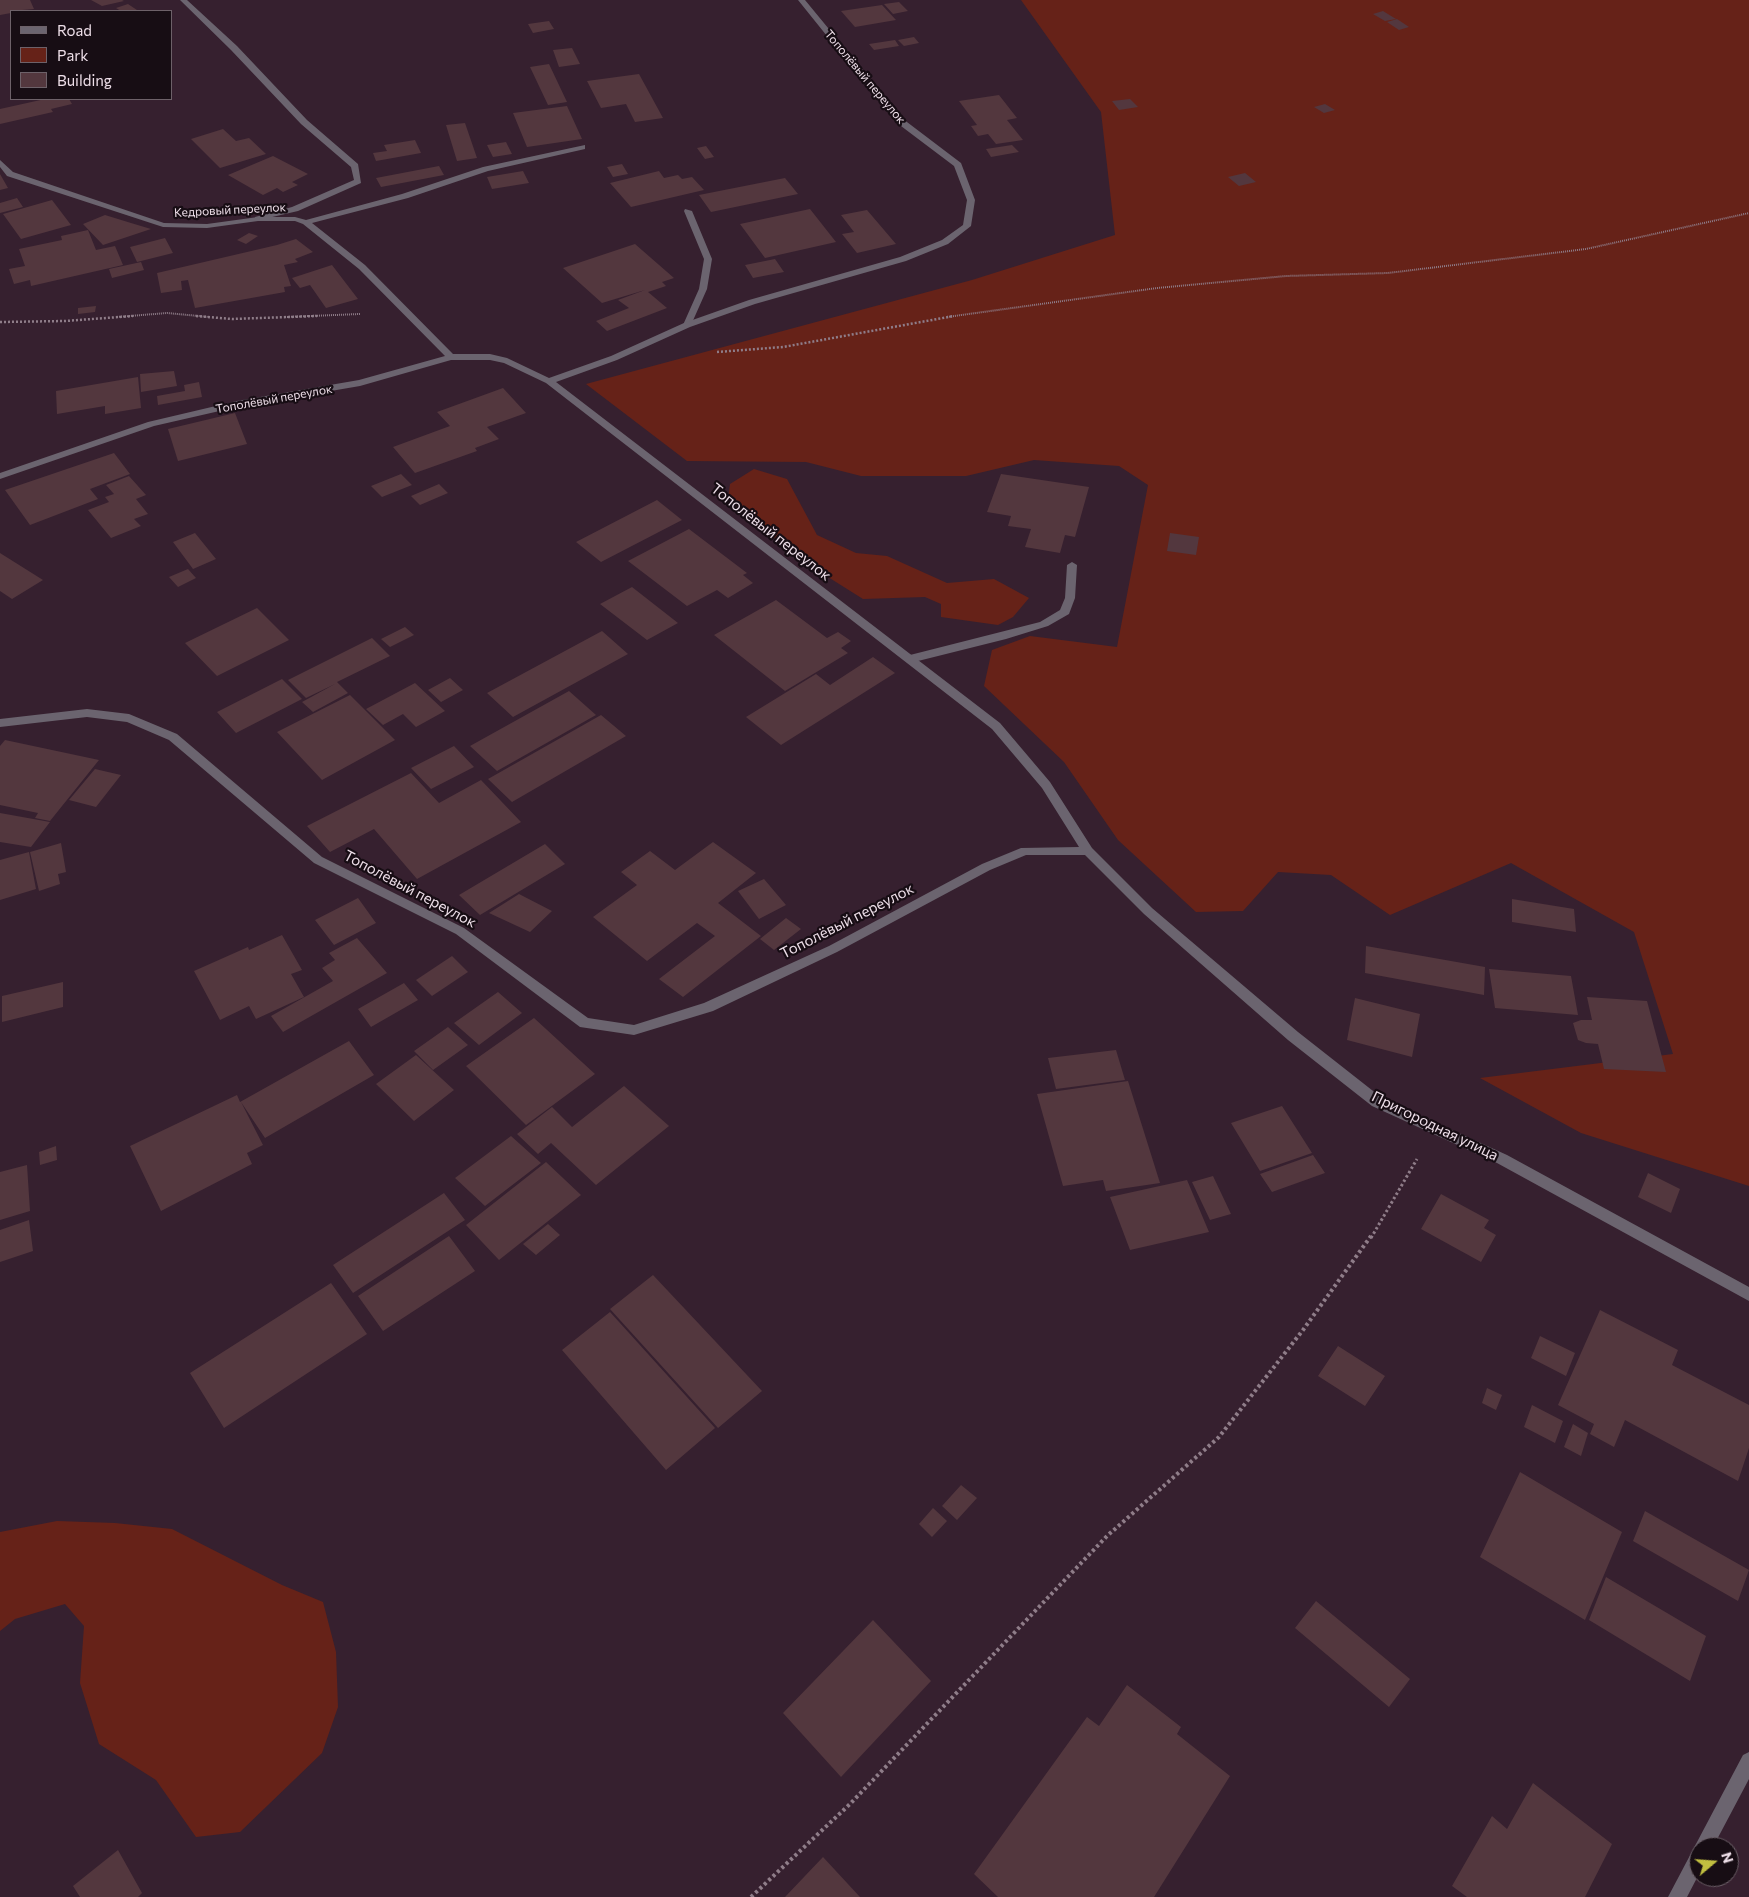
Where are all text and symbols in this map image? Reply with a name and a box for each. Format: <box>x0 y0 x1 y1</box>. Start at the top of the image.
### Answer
legend <box>10 10 172 100</box>
text: Road <box>57 21 92 39</box>
street label: Тополёвый переулок <box>822 27 908 127</box>
text: Park <box>57 46 88 64</box>
text: Building <box>57 71 112 89</box>
street label: Кедровый переулок <box>174 200 286 220</box>
street label: Тополёвый переулок <box>215 382 333 416</box>
street label: Тополёвый переулок <box>707 479 835 585</box>
street label: Тополёвый переулок <box>341 846 479 932</box>
street label: Тополёвый переулок <box>777 879 917 963</box>
street label: Пригородная улица <box>1369 1088 1501 1164</box>
north arrow <box>1689 1837 1739 1887</box>
text: N <box>1718 1850 1737 1865</box>

